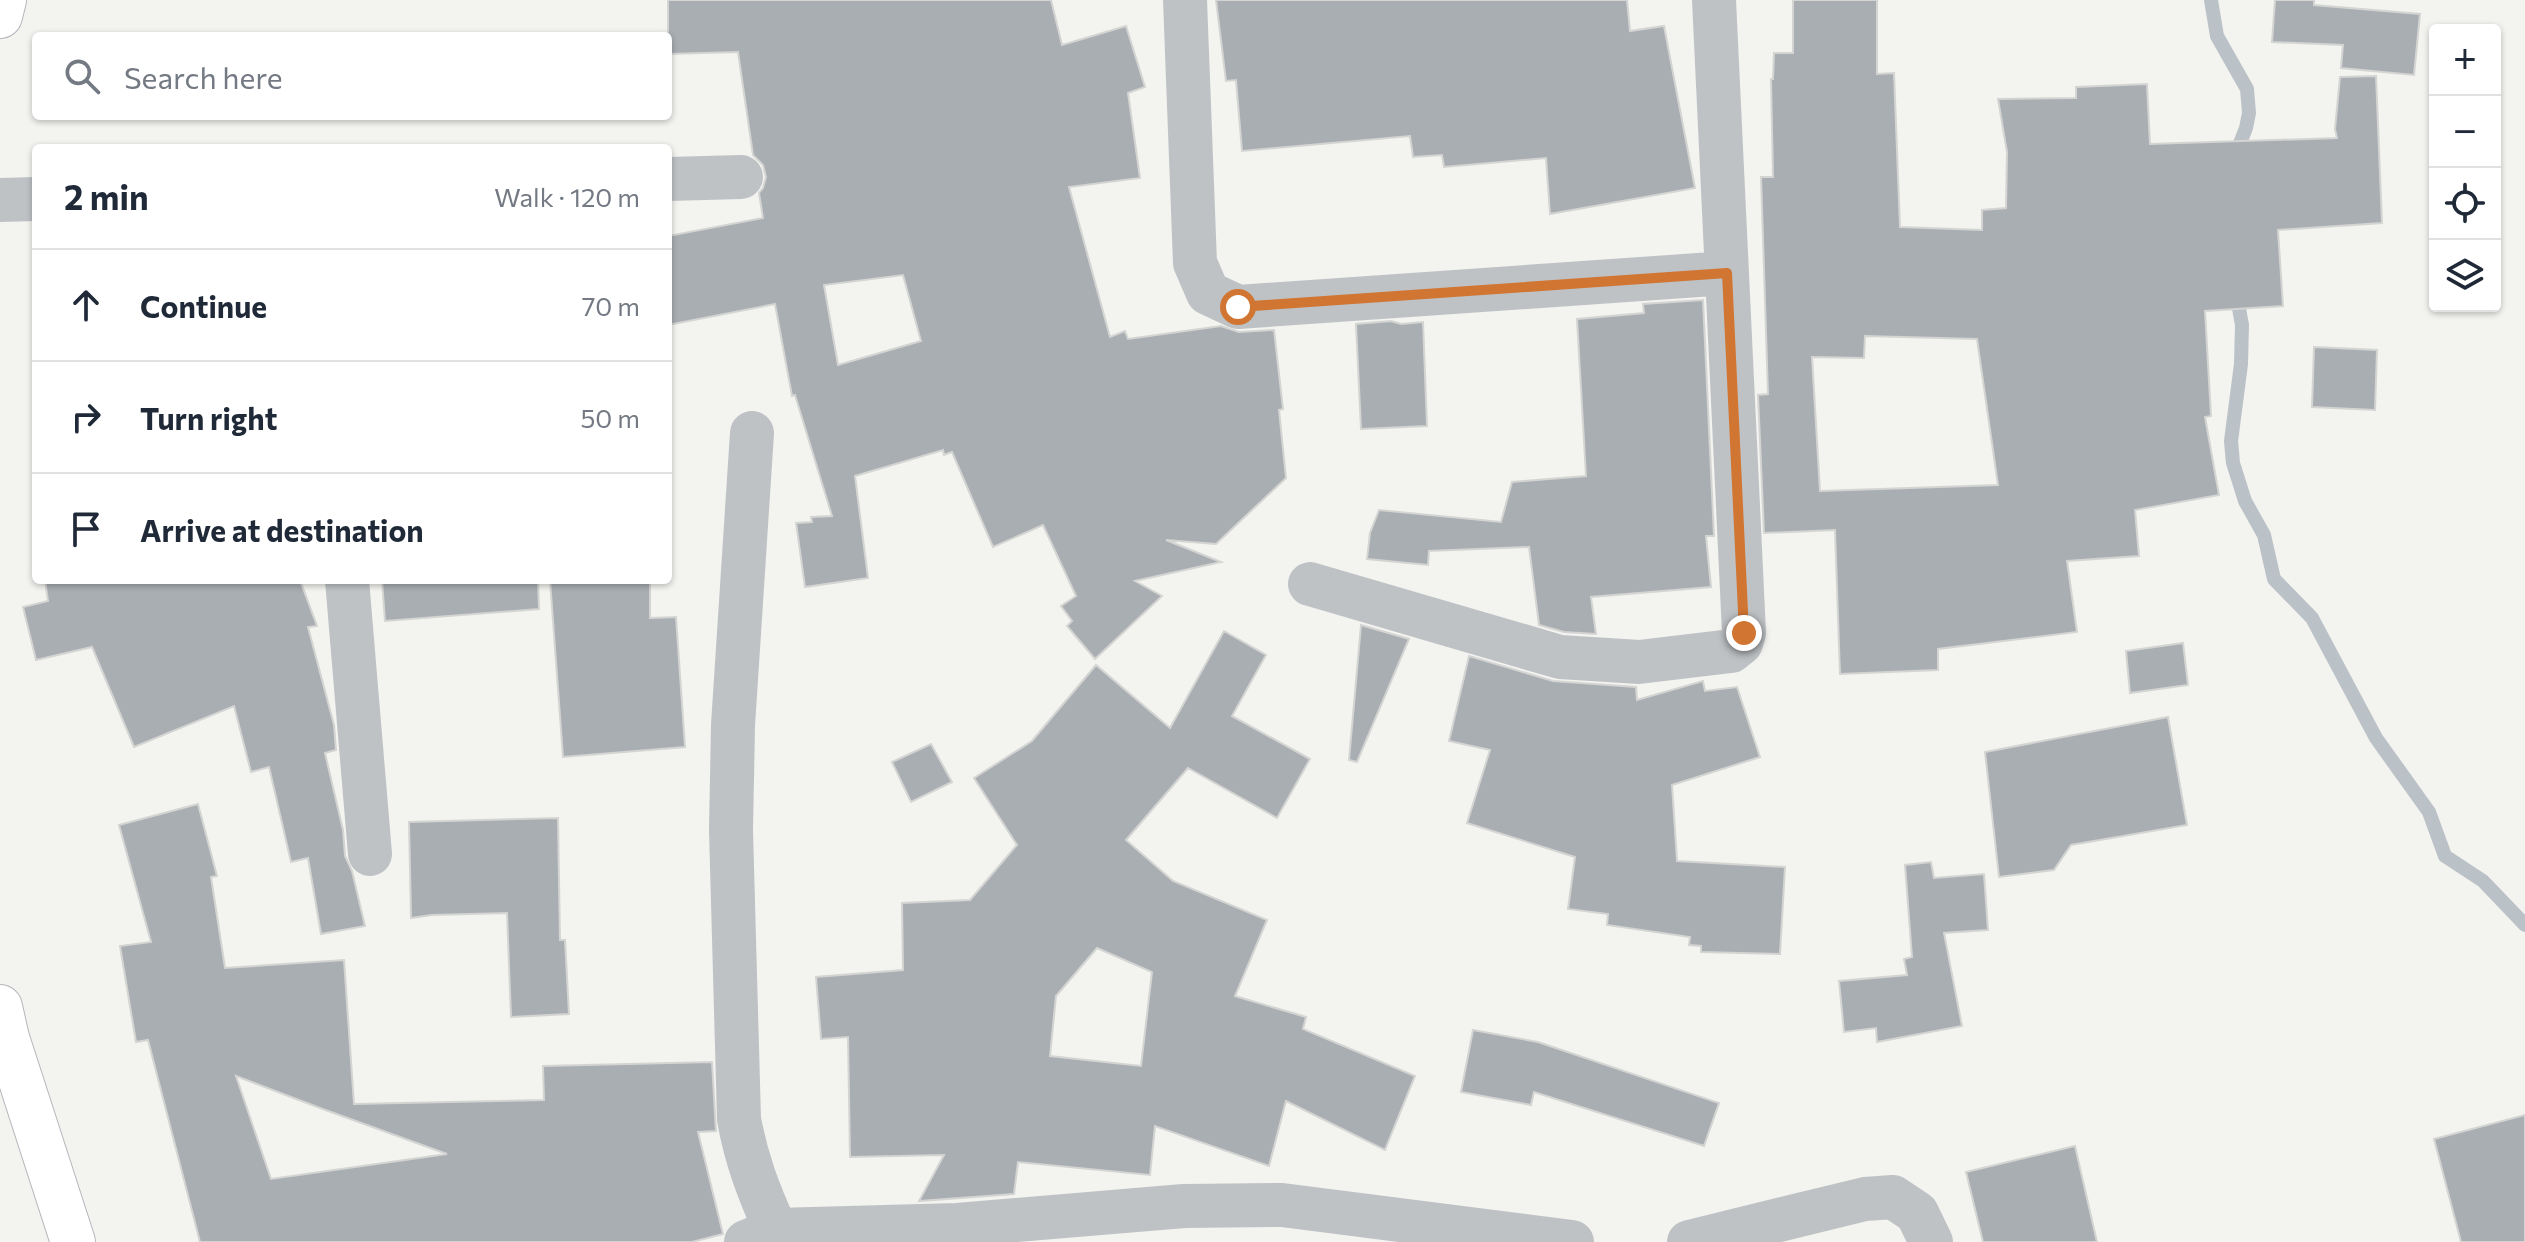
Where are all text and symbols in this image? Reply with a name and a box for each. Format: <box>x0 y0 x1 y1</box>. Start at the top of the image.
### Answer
map controls <box>2429 24 2501 312</box>
button: + <box>2429 24 2501 96</box>
search box <box>32 32 672 120</box>
icon: search <box>60 54 104 98</box>
text: Search here <box>124 58 283 95</box>
button: − <box>2429 96 2501 168</box>
button: locate <box>2429 168 2501 240</box>
text: 2 min <box>64 175 149 217</box>
text: Walk · 120 m <box>494 181 640 212</box>
button: layers <box>2429 240 2501 312</box>
icon: ahead <box>64 283 108 327</box>
text: Continue <box>140 287 267 324</box>
route start <box>1220 289 1256 325</box>
text: 70 m <box>582 290 640 321</box>
icon: right <box>64 395 108 439</box>
text: Turn right <box>140 399 277 436</box>
text: 50 m <box>580 402 640 433</box>
icon: arrive <box>64 507 108 551</box>
text: Arrive at destination <box>140 511 424 548</box>
route end <box>1726 615 1762 651</box>

